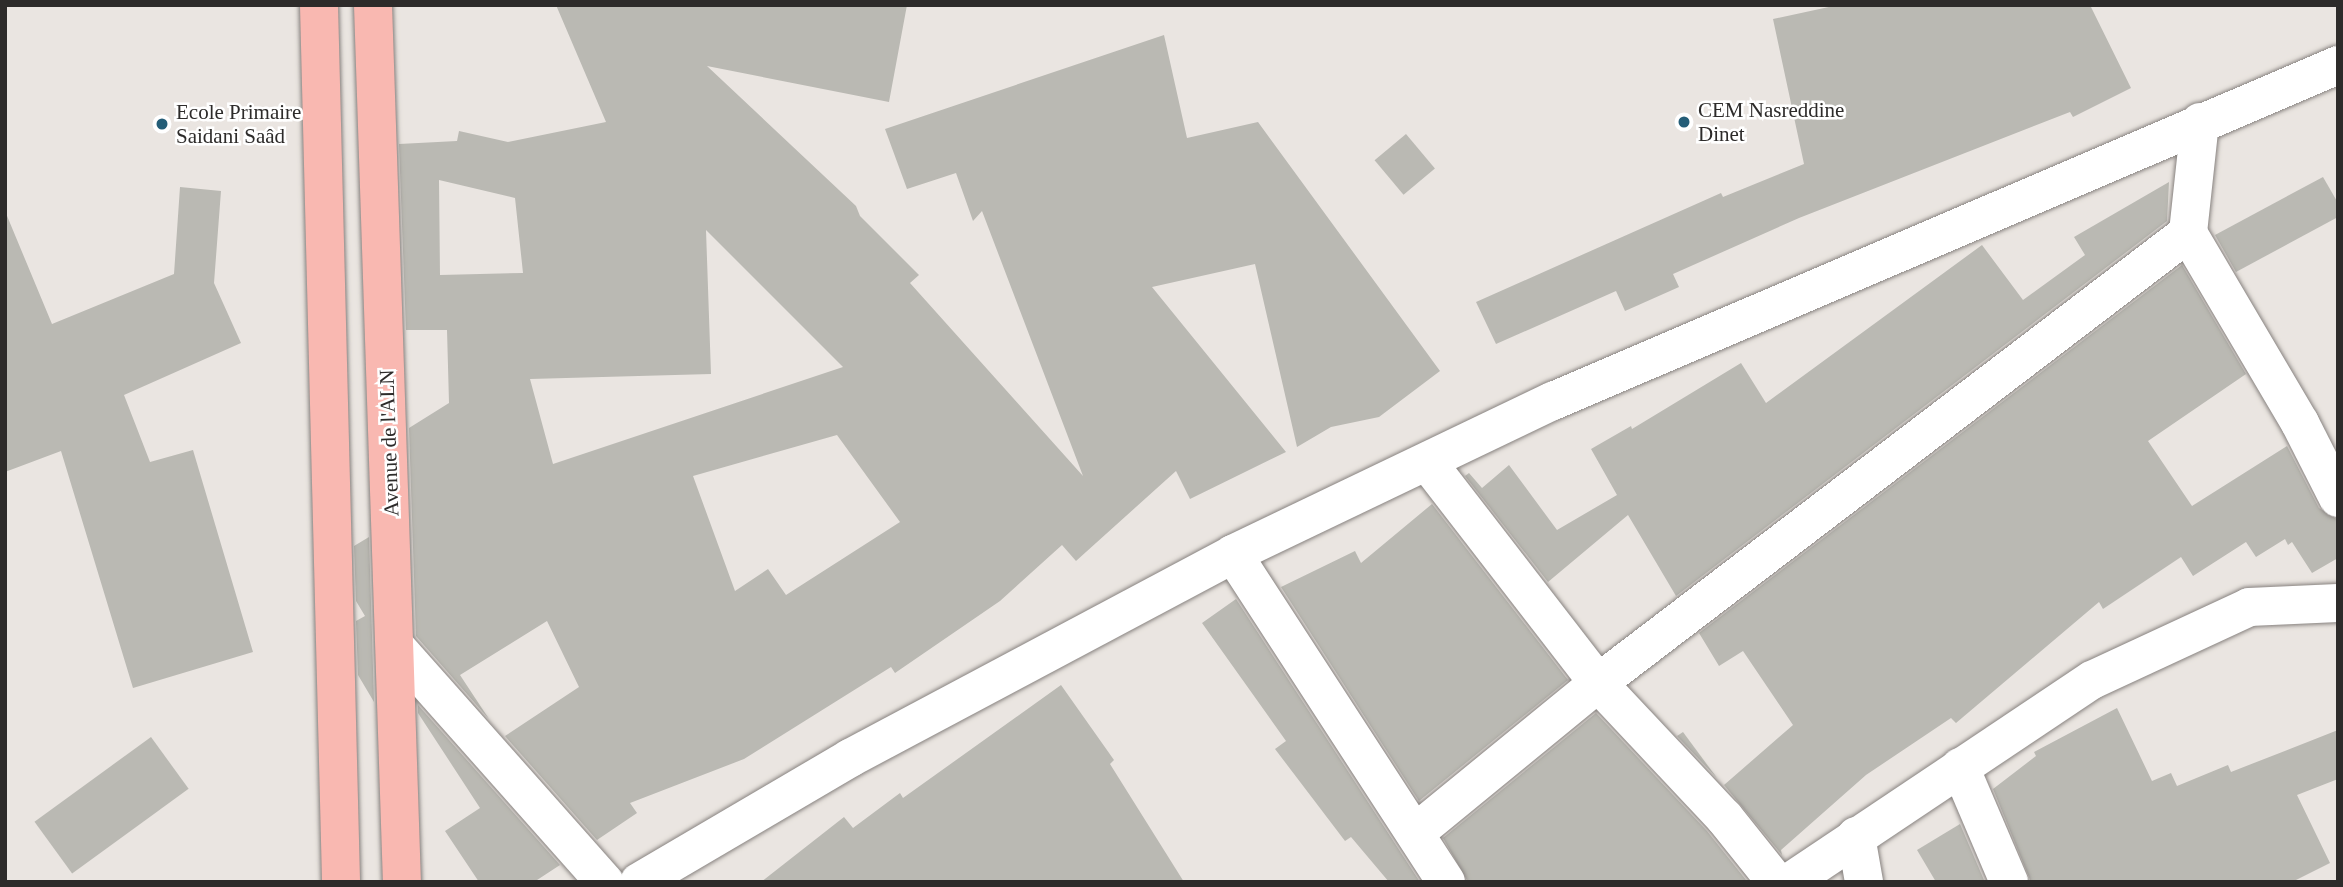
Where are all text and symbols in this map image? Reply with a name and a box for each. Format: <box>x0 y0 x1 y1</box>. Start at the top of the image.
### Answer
place label: CEM Nasreddine Dinet <box>1698 97 1861 147</box>
place label: Ecole Primaire Saidani Saâd <box>176 99 317 149</box>
marker: CEM Nasreddine Dinet <box>1676 114 1692 130</box>
marker: Ecole Primaire Saidani Saâd <box>154 116 170 132</box>
street label: Avenue de l'ALN <box>374 363 404 523</box>

